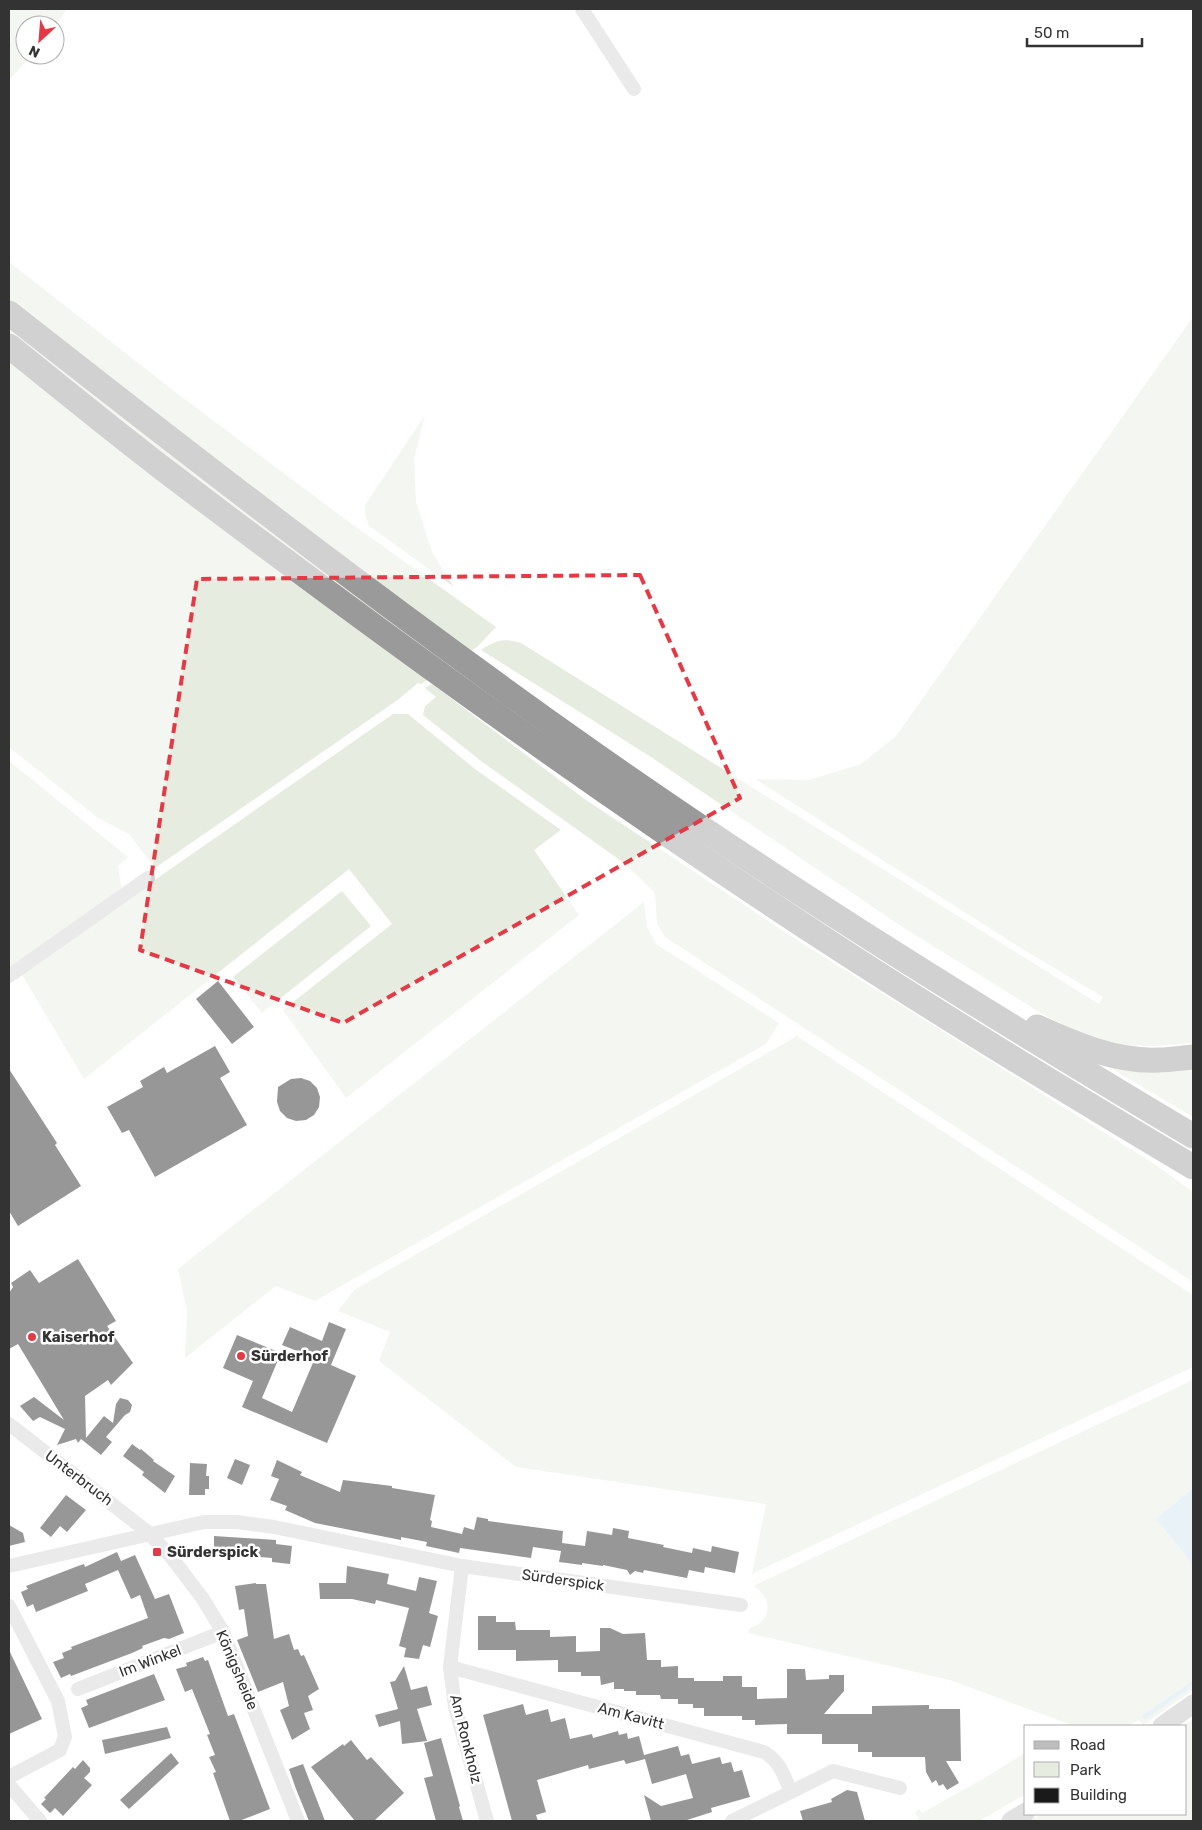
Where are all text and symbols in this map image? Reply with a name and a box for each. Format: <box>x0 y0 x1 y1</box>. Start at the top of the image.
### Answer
north arrow <box>15 15 65 65</box>
scale bar <box>1027 15 1142 47</box>
text: 50 m <box>1034 24 1069 42</box>
text: N <box>26 41 43 61</box>
place label: Kaiserhof <box>42 1328 115 1346</box>
marker: Kaiserhof <box>26 1331 38 1343</box>
place label: Sürderhof <box>251 1347 328 1365</box>
marker: Sürderhof <box>235 1350 247 1362</box>
street label: Unterbruch <box>41 1447 117 1509</box>
place label: Sürderspick <box>167 1543 258 1561</box>
marker: Sürderspick <box>151 1546 163 1558</box>
street label: Sürderspick <box>521 1565 606 1595</box>
street label: Königsheide <box>212 1627 262 1713</box>
street label: Im Winkel <box>116 1641 184 1681</box>
street label: Am Ronkholz <box>446 1693 486 1786</box>
street label: Am Kavitt <box>596 1699 666 1733</box>
legend <box>1024 1725 1187 1815</box>
text: Road <box>1070 1736 1106 1754</box>
text: Park <box>1070 1761 1101 1779</box>
text: Building <box>1070 1786 1127 1804</box>

